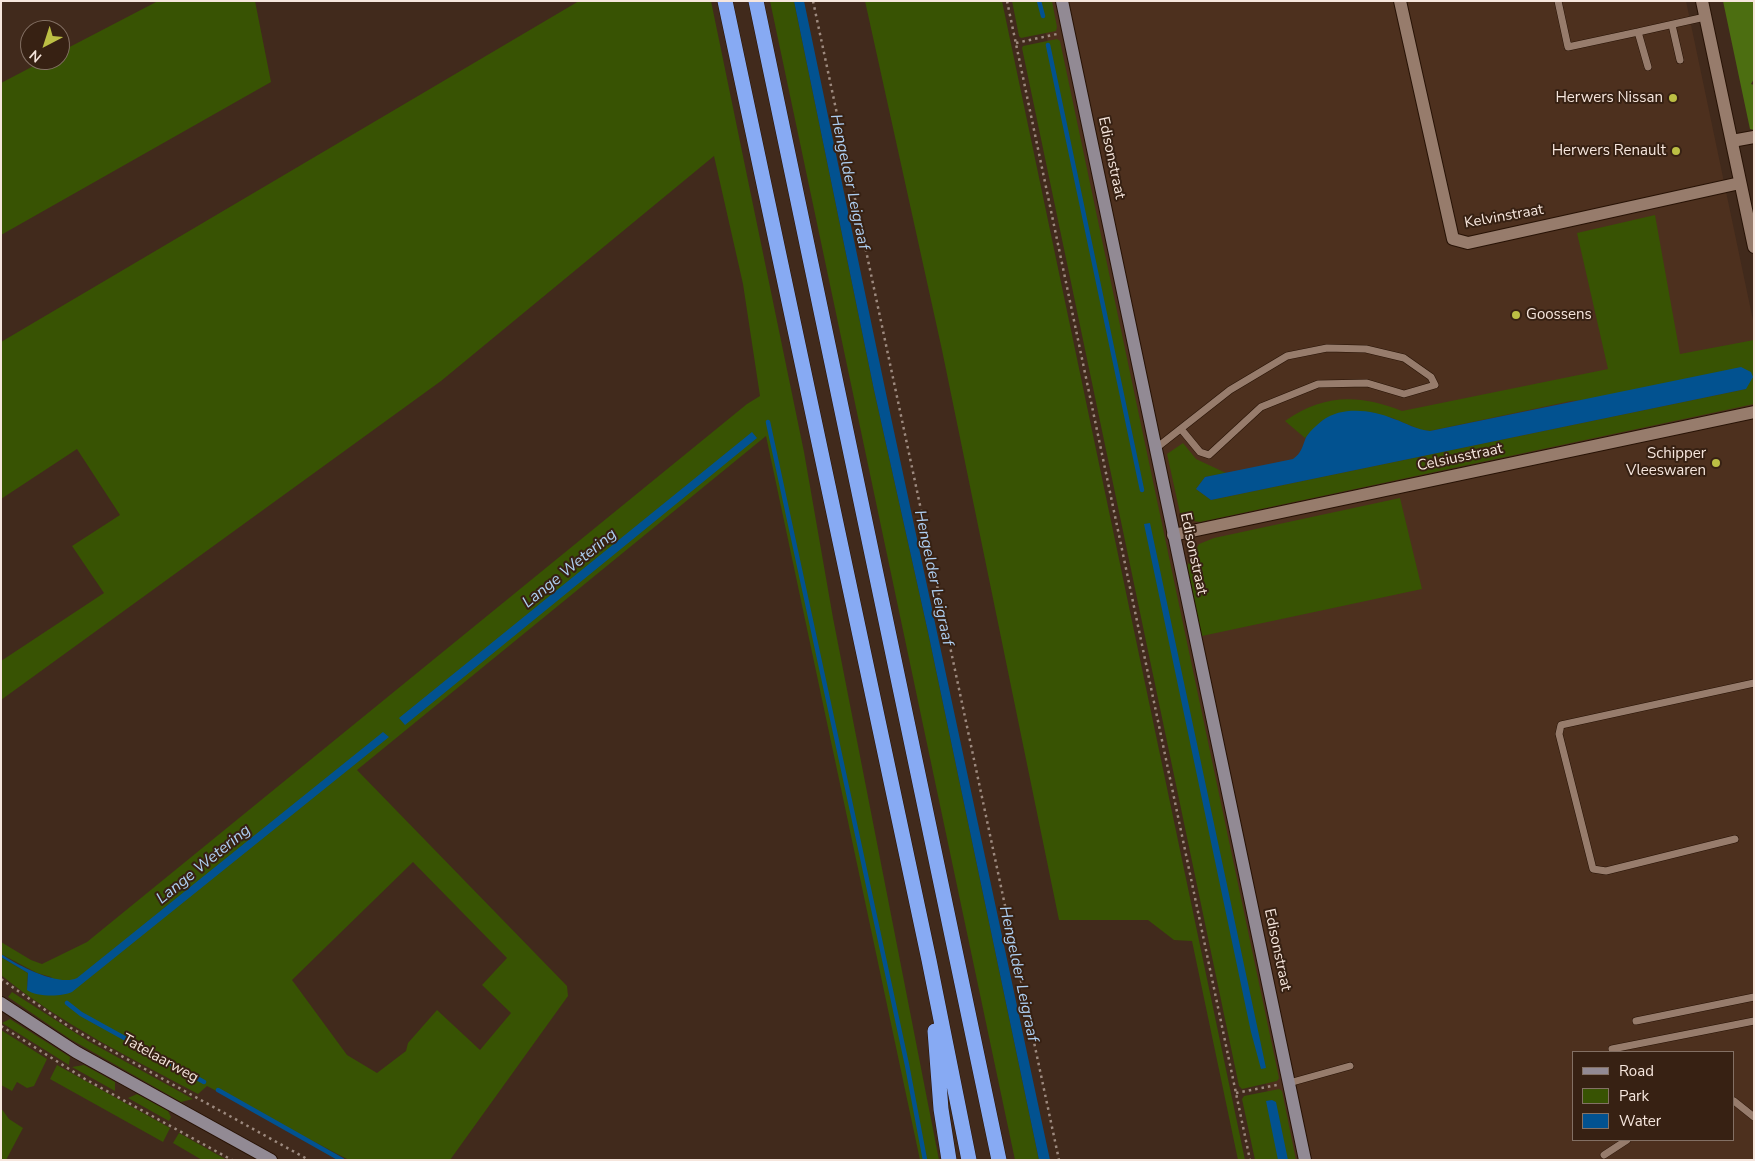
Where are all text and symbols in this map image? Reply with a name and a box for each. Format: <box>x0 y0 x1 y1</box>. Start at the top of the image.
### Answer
north arrow <box>20 20 70 70</box>
text: N <box>26 45 46 67</box>
place label: Herwers Nissan <box>1555 89 1663 107</box>
marker: Herwers Nissan <box>1667 92 1679 104</box>
water label: Hengelder Leigraaf <box>825 112 873 252</box>
street label: Edisonstraat <box>1093 115 1129 201</box>
place label: Herwers Renault <box>1552 142 1666 160</box>
marker: Herwers Renault <box>1670 145 1682 157</box>
street label: Kelvinstraat <box>1463 201 1545 233</box>
place label: Goossens <box>1526 306 1592 324</box>
marker: Goossens <box>1510 309 1522 321</box>
street label: Celsiusstraat <box>1416 440 1504 476</box>
place label: Schipper Vleeswaren <box>1626 445 1706 480</box>
marker: Schipper Vleeswaren <box>1710 457 1722 469</box>
water label: Hengelder Leigraaf <box>909 508 957 648</box>
street label: Edisonstraat <box>1175 511 1211 597</box>
water label: Lange Wetering <box>519 525 621 613</box>
water label: Lange Wetering <box>153 821 255 909</box>
water label: Hengelder Leigraaf <box>994 904 1042 1044</box>
street label: Edisonstraat <box>1259 907 1295 993</box>
street label: Tatelaarweg <box>119 1031 201 1087</box>
legend <box>1572 1051 1735 1141</box>
text: Road <box>1619 1061 1654 1081</box>
text: Park <box>1619 1086 1649 1106</box>
text: Water <box>1619 1111 1661 1131</box>

